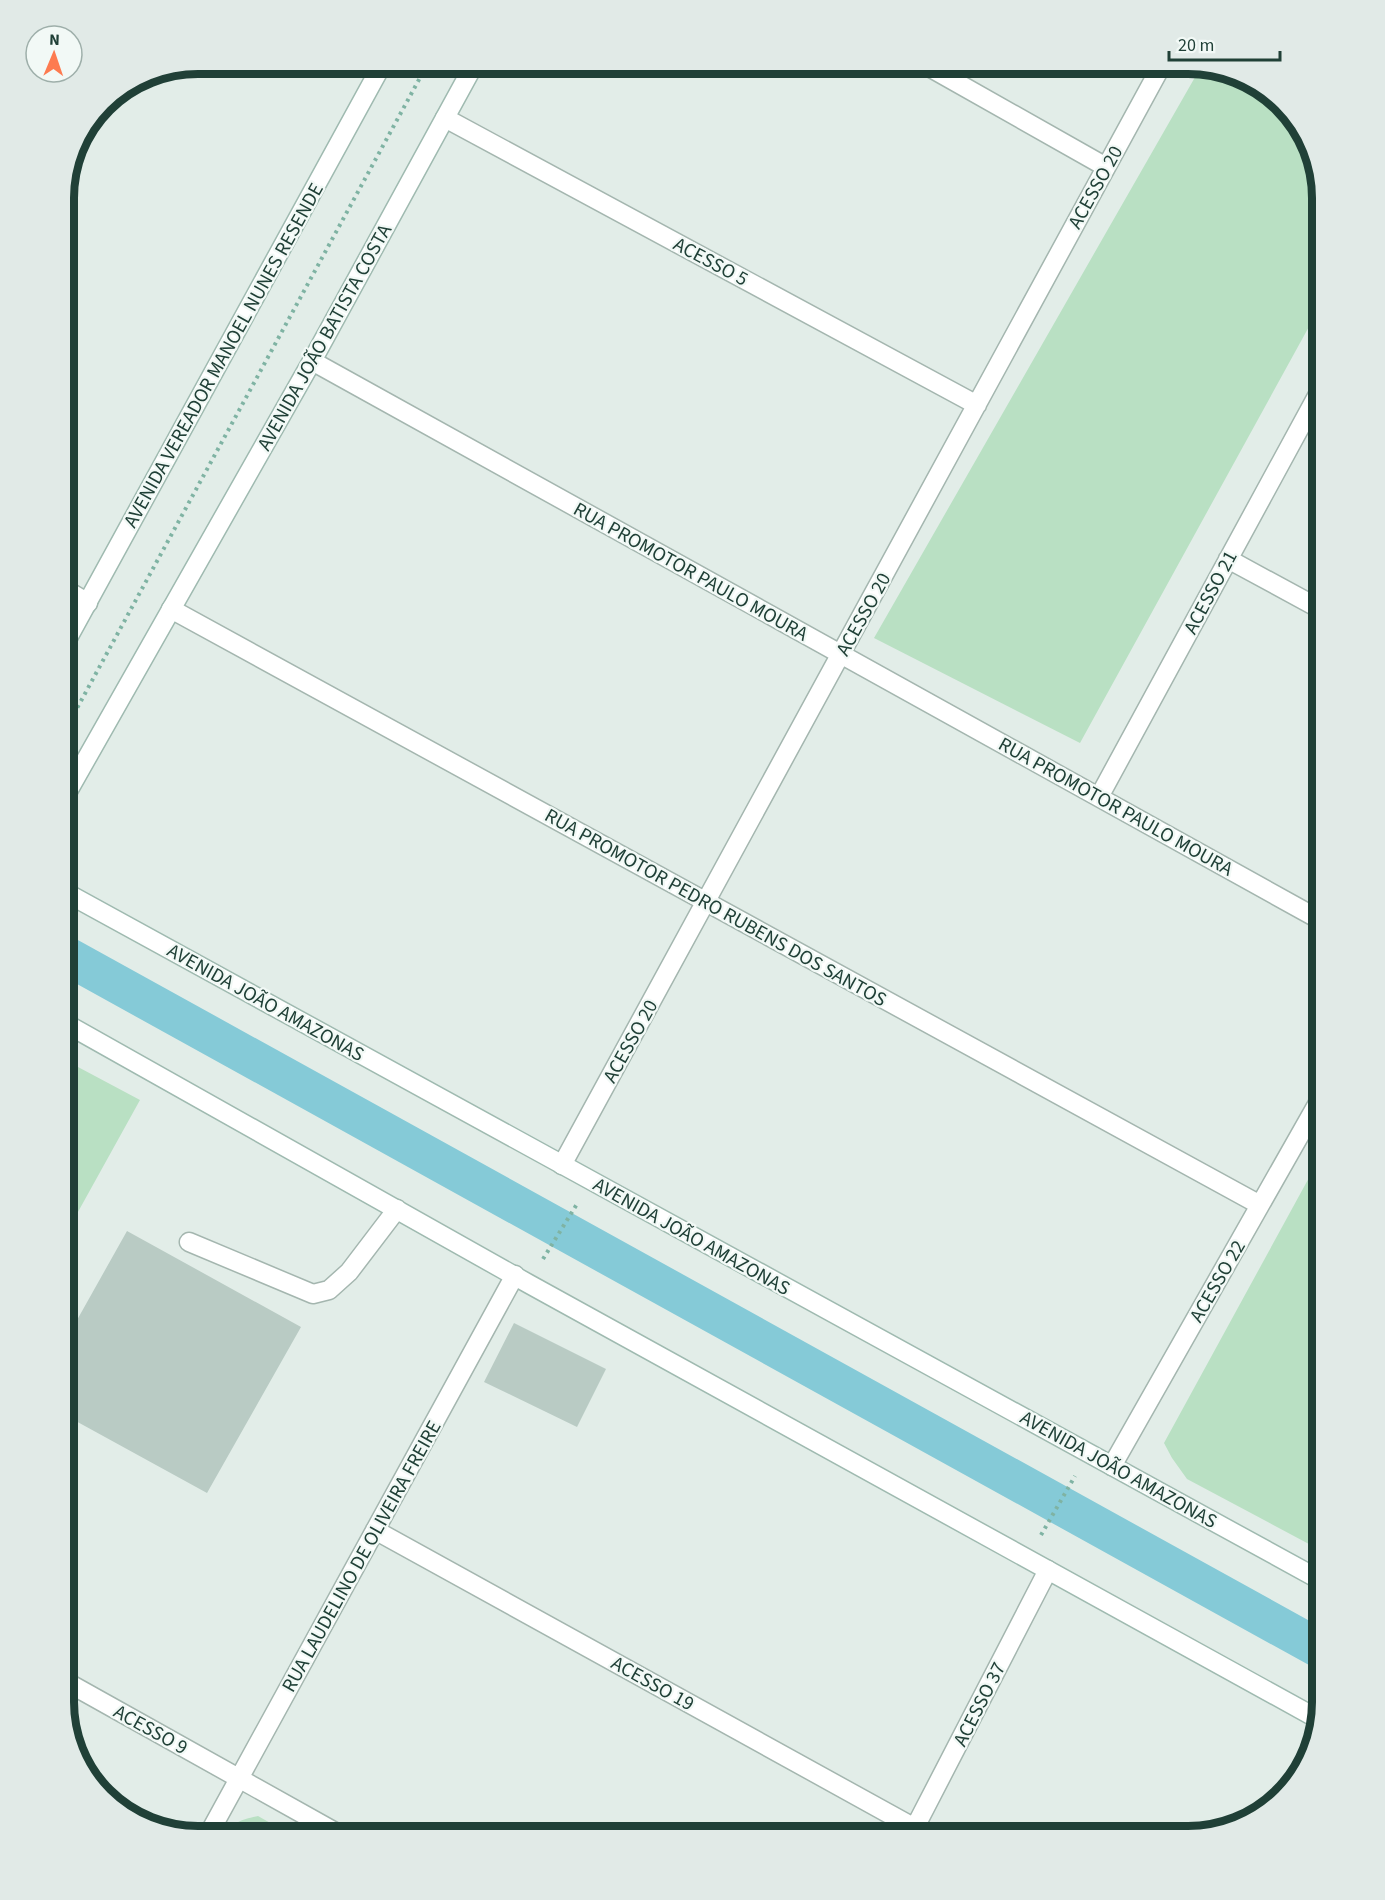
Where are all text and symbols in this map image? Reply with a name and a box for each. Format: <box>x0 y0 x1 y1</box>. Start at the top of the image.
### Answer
north arrow <box>24 24 84 84</box>
scale bar <box>1169 24 1280 62</box>
text: N <box>49 29 60 51</box>
text: 20 m <box>1178 33 1214 58</box>
street label: ACESSO 20 <box>1062 141 1130 234</box>
street label: AVENIDA VEREADOR MANOEL NUNES RESENDE <box>117 178 331 533</box>
street label: AVENIDA JOÃO BATISTA COSTA <box>251 219 399 456</box>
street label: ACESSO 5 <box>668 231 753 293</box>
street label: RUA PROMOTOR PAULO MOURA <box>568 496 813 648</box>
street label: ACESSO 21 <box>1177 546 1245 639</box>
street label: ACESSO 20 <box>830 568 898 661</box>
street label: RUA PROMOTOR PAULO MOURA <box>993 731 1238 883</box>
street label: RUA PROMOTOR PEDRO RUBENS DOS SANTOS <box>539 802 892 1014</box>
street label: AVENIDA JOÃO AMAZONAS <box>162 937 369 1069</box>
street label: ACESSO 20 <box>597 995 665 1088</box>
street label: AVENIDA JOÃO AMAZONAS <box>588 1171 795 1303</box>
street label: ACESSO 22 <box>1183 1235 1253 1328</box>
street label: AVENIDA JOÃO AMAZONAS <box>1015 1404 1222 1536</box>
street label: RUA LAUDELINO DE OLIVEIRA FREIRE <box>275 1416 448 1697</box>
street label: ACESSO 19 <box>606 1650 699 1718</box>
street label: ACESSO 37 <box>947 1658 1013 1751</box>
street label: ACESSO 9 <box>108 1698 193 1762</box>

